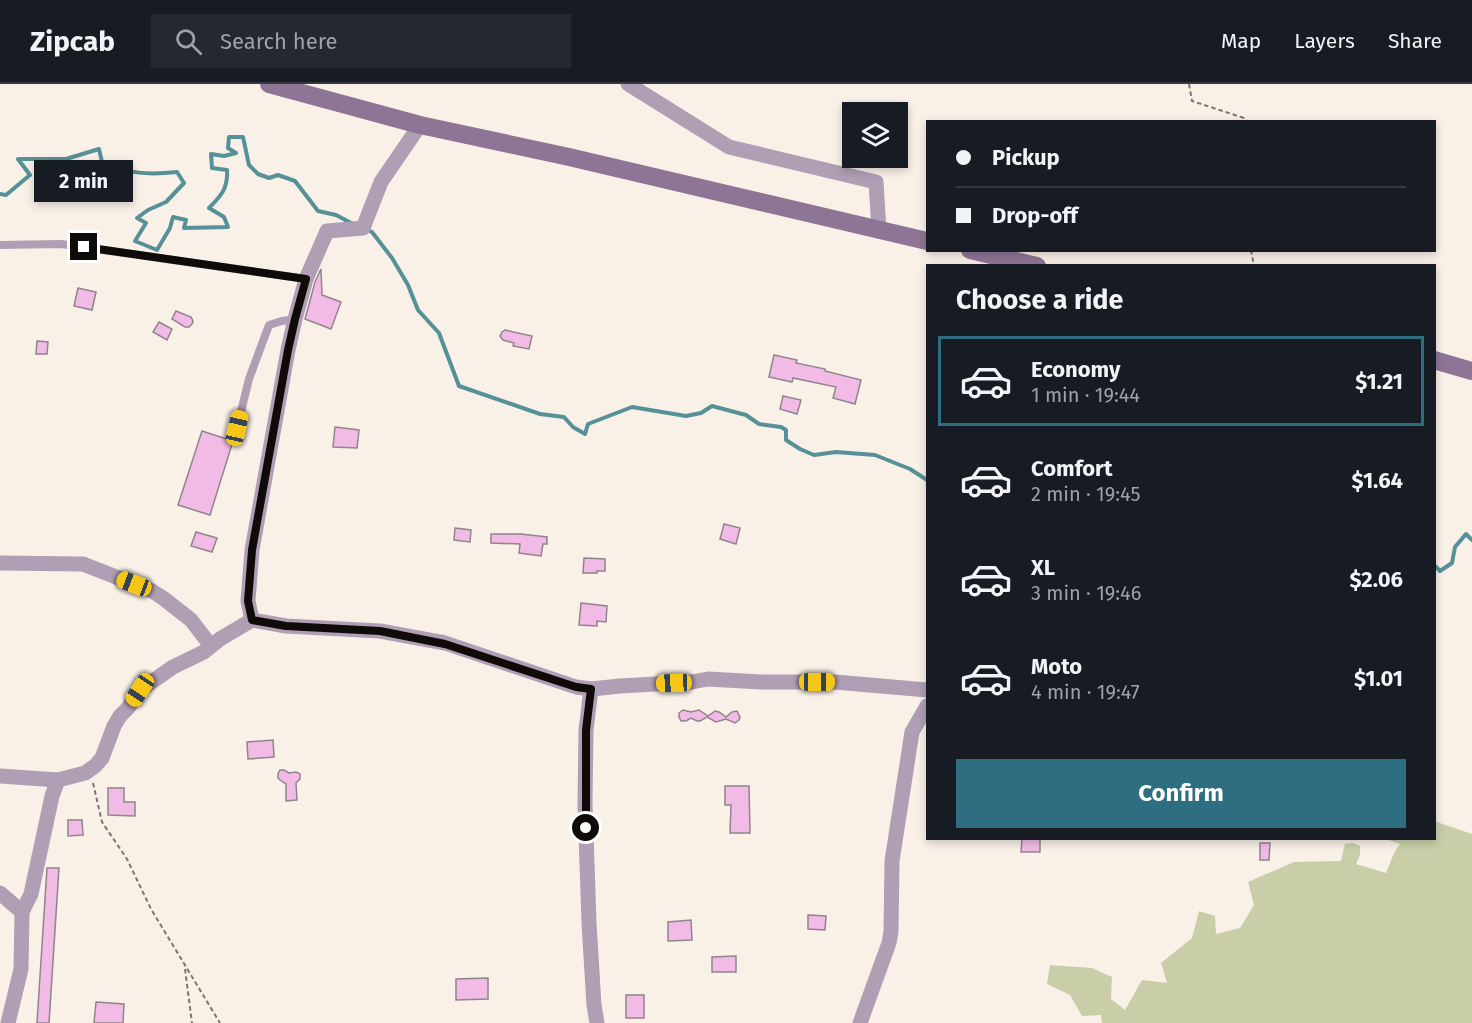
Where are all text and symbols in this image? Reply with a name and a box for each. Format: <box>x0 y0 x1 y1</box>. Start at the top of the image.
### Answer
search box <box>151 14 571 68</box>
text: Zipcab <box>30 25 115 58</box>
icon: search <box>172 25 205 58</box>
text: Search here <box>220 28 338 55</box>
text: Map <box>1221 28 1261 54</box>
text: Layers <box>1294 28 1355 54</box>
text: Share <box>1388 28 1442 54</box>
map controls <box>842 102 908 168</box>
button: layers <box>842 102 908 168</box>
text: Pickup <box>992 144 1060 171</box>
callout: 2 min <box>34 160 134 202</box>
text: 2 min <box>59 169 108 193</box>
text: Drop-off <box>992 202 1078 229</box>
route end <box>70 233 97 260</box>
text: Choose a ride <box>956 284 1123 316</box>
icon: car <box>959 354 1013 408</box>
text: Economy <box>1031 356 1120 383</box>
text: $1.21 <box>1355 368 1403 395</box>
text: 1 min · 19:44 <box>1031 383 1140 407</box>
car <box>224 408 250 448</box>
icon: car <box>959 453 1013 507</box>
text: Comfort <box>1031 455 1112 482</box>
text: $1.64 <box>1352 467 1403 494</box>
text: 2 min · 19:45 <box>1031 482 1140 506</box>
icon: car <box>959 552 1013 606</box>
text: XL <box>1031 554 1055 581</box>
text: $2.06 <box>1350 566 1403 593</box>
car <box>114 569 154 599</box>
text: 3 min · 19:46 <box>1031 581 1141 605</box>
icon: car <box>959 651 1013 705</box>
text: Moto <box>1031 653 1082 680</box>
text: $1.01 <box>1354 665 1403 692</box>
car <box>122 670 158 710</box>
car <box>656 673 692 693</box>
car <box>799 673 835 691</box>
text: 4 min · 19:47 <box>1031 680 1140 704</box>
button: Confirm <box>956 759 1406 828</box>
route start <box>572 814 599 841</box>

